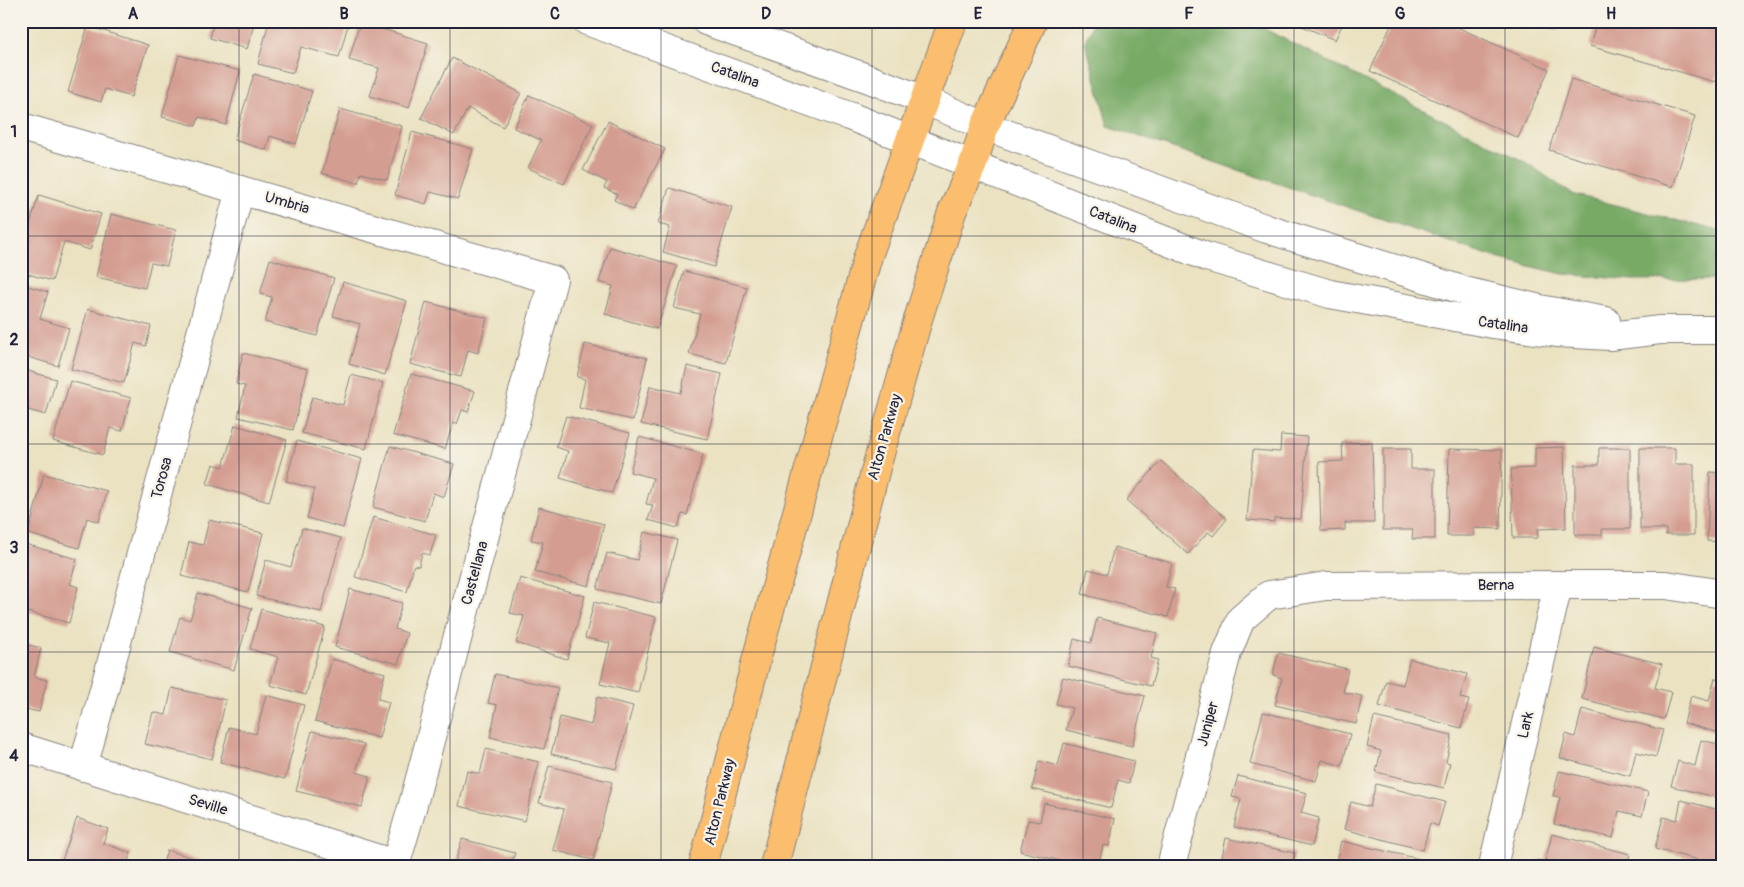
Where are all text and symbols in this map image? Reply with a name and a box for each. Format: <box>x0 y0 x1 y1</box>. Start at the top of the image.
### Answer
text: A <box>128 4 139 24</box>
text: B <box>339 4 349 24</box>
text: C <box>550 4 560 24</box>
text: D <box>761 4 771 24</box>
text: E <box>974 4 983 24</box>
text: F <box>1184 4 1194 24</box>
text: G <box>1395 4 1406 24</box>
text: H <box>1606 4 1616 24</box>
street label: Catalina <box>708 57 762 93</box>
text: 1 <box>11 122 17 142</box>
street label: Umbria <box>262 188 312 218</box>
street label: Catalina <box>1086 202 1140 238</box>
street label: Catalina <box>1477 312 1529 338</box>
text: 2 <box>10 330 19 350</box>
street label: Alton Parkway <box>864 391 907 482</box>
street label: Torosa <box>147 455 177 501</box>
text: 3 <box>10 538 19 558</box>
street label: Castellana <box>457 539 493 607</box>
street label: Berna <box>1478 576 1514 595</box>
street label: Juniper <box>1193 699 1223 749</box>
street label: Lark <box>1514 709 1538 740</box>
text: 4 <box>9 746 19 766</box>
street label: Alton Parkway <box>700 756 740 847</box>
street label: Seville <box>186 790 231 820</box>

